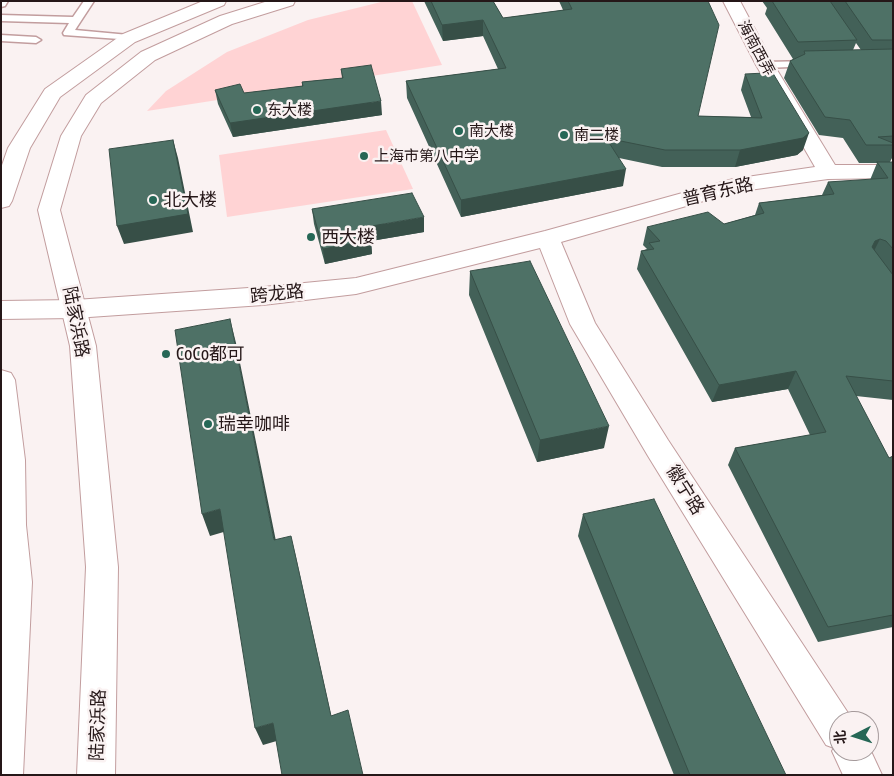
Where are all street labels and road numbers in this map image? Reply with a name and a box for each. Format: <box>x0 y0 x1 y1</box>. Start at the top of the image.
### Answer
street label: 海南西弄 <box>734 17 778 79</box>
street label: 普育东路 <box>680 173 756 211</box>
street label: 跨龙路 <box>249 280 305 308</box>
street label: 陆家浜路 <box>59 285 93 359</box>
street label: 徽宁路 <box>662 461 708 519</box>
street label: 陆家浜路 <box>86 689 110 761</box>

